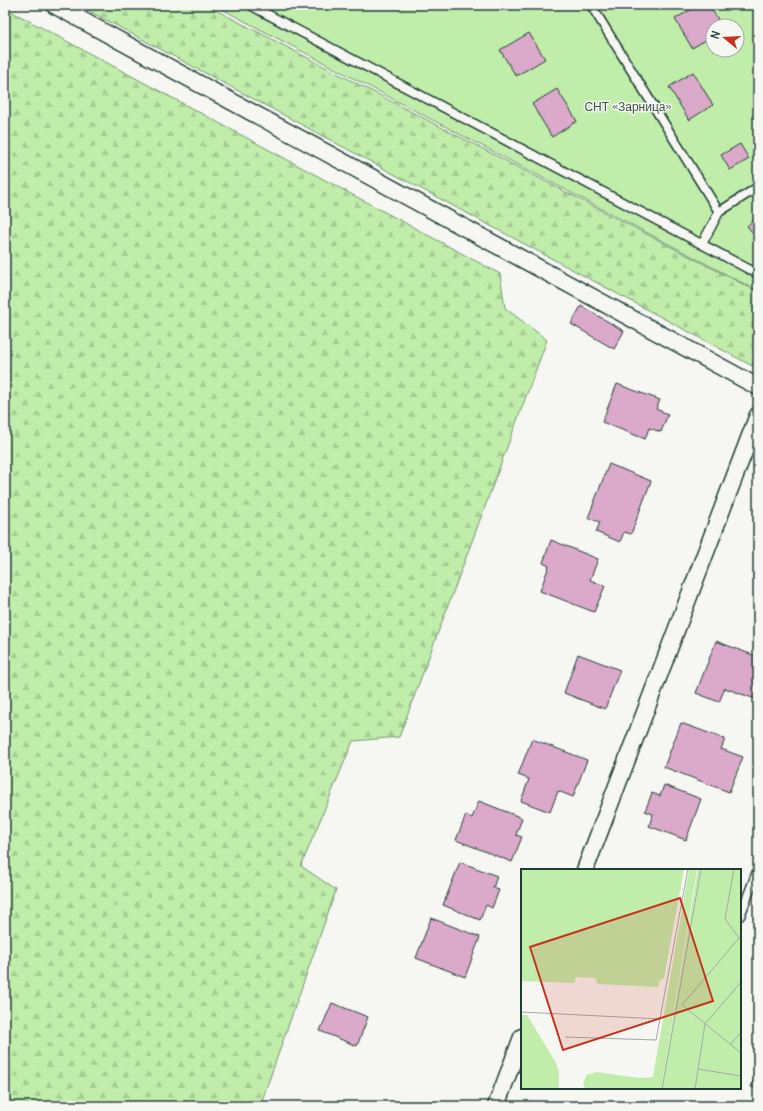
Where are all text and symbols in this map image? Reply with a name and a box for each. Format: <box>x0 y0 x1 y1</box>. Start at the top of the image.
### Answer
north arrow <box>705 18 745 58</box>
text: N <box>708 29 723 41</box>
park label: СНТ «Зарница» <box>584 99 672 114</box>
inset map <box>521 869 741 1089</box>

